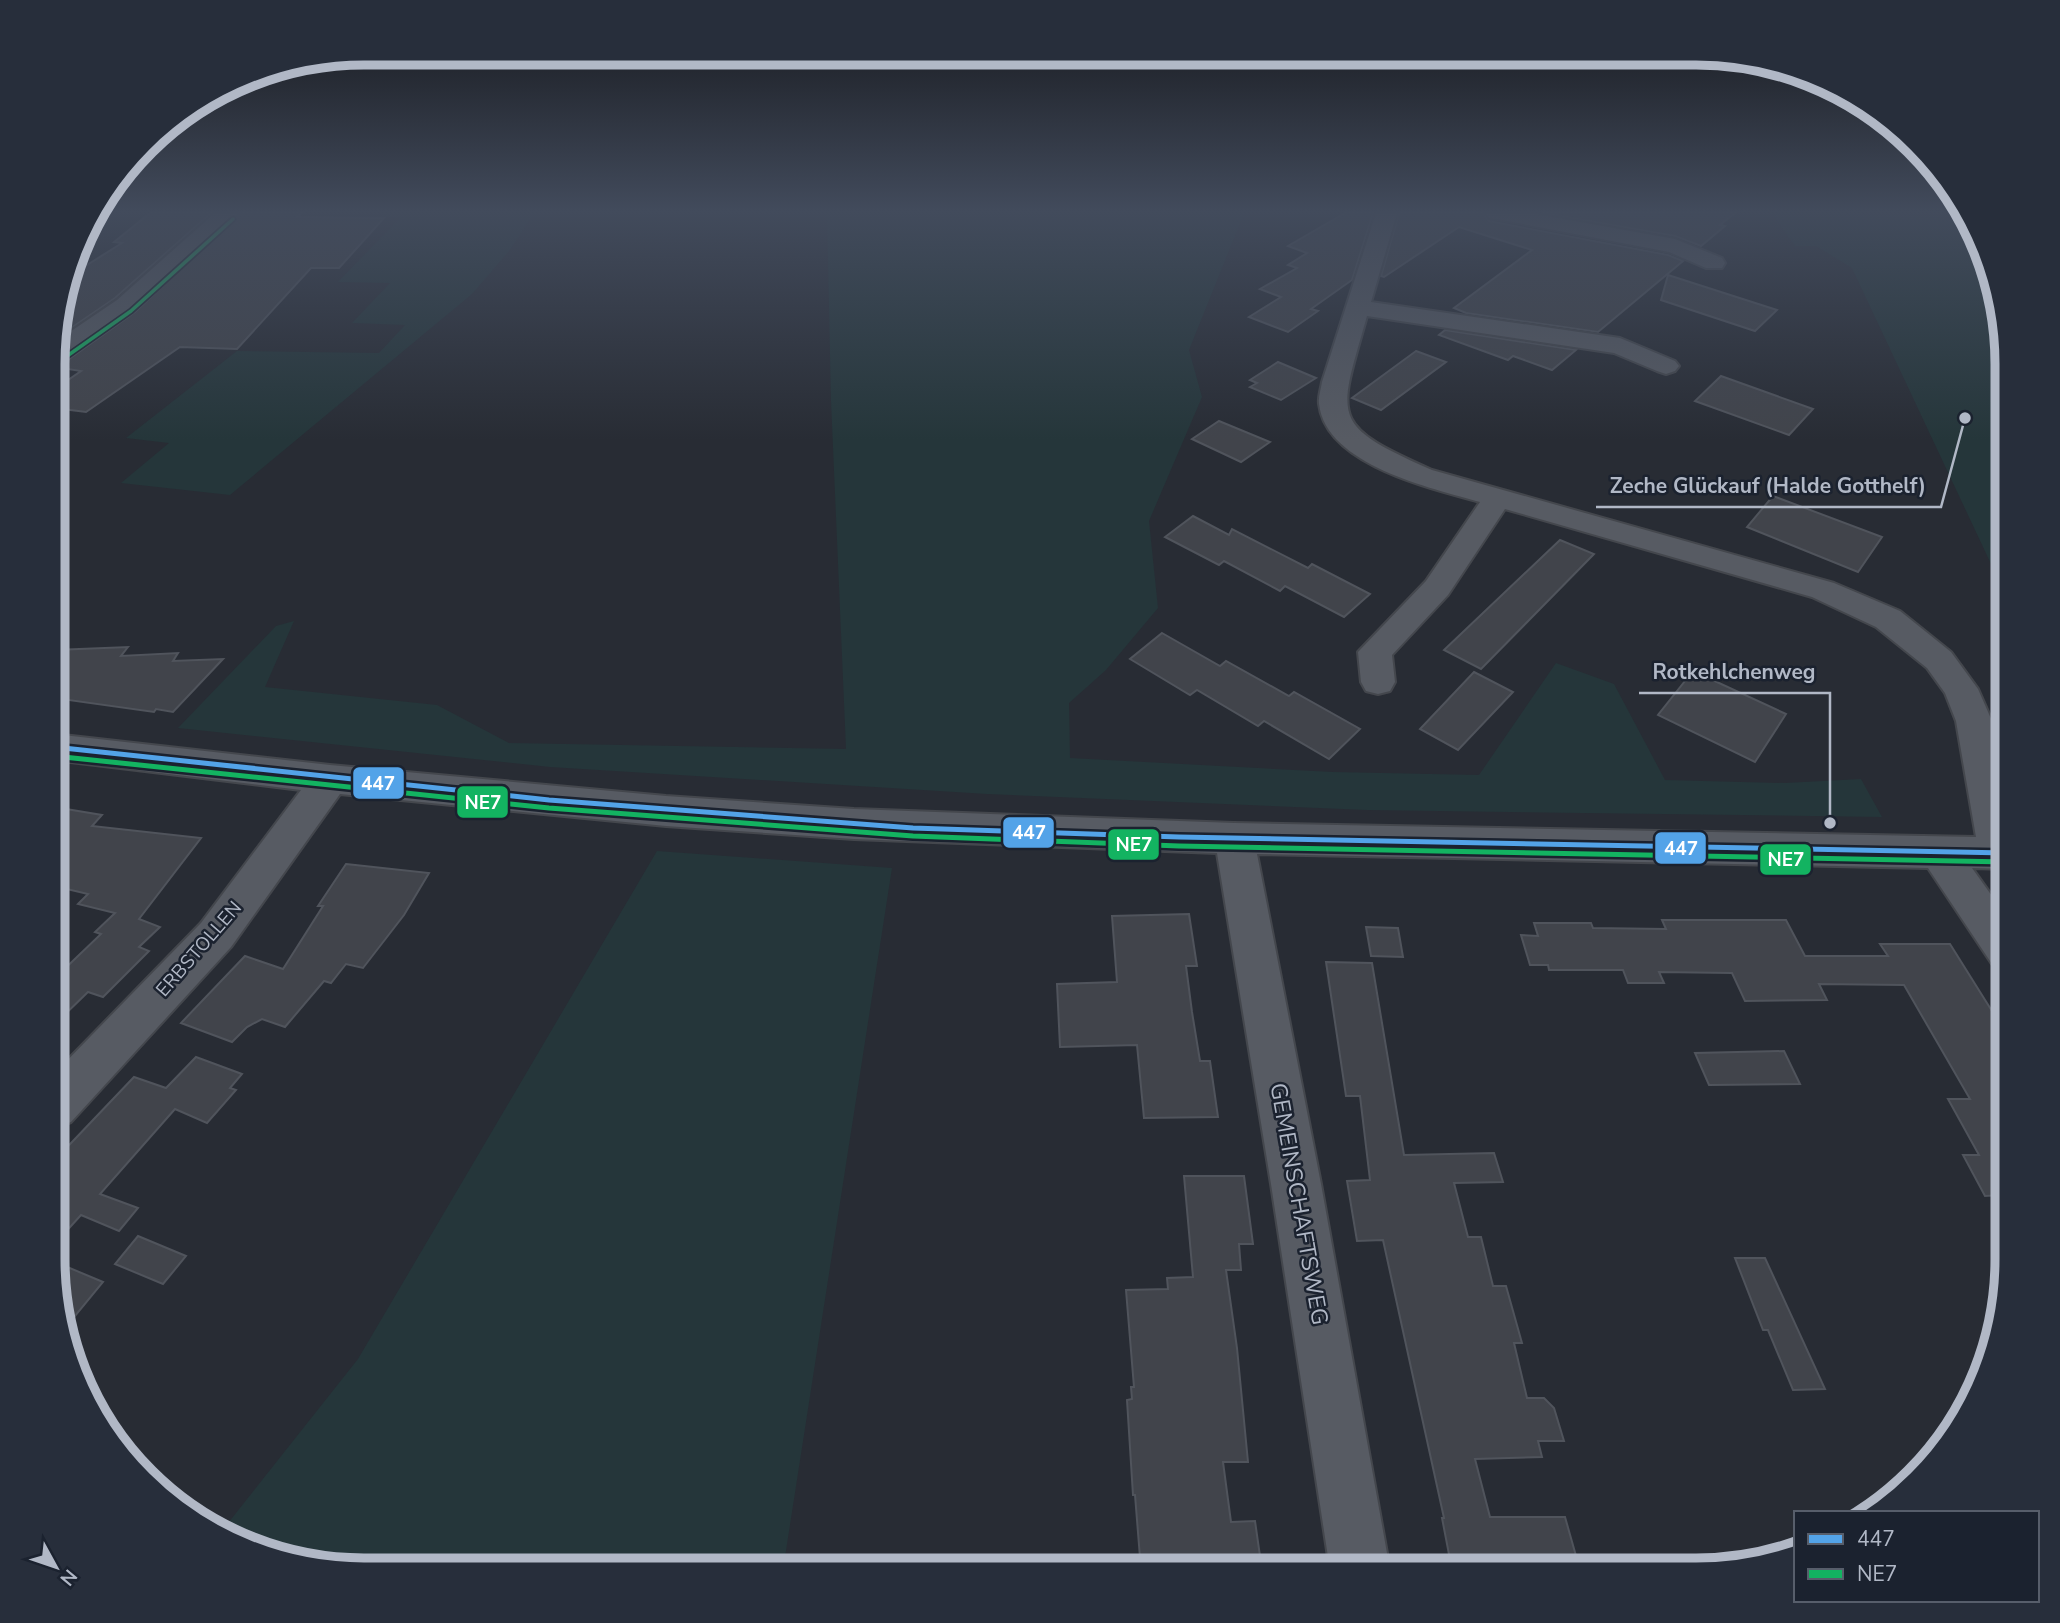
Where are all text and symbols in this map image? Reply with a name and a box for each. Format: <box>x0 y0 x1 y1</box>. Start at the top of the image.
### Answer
callout: Zeche Glückauf (Halde Gotthelf) <box>1596 465 1941 507</box>
text: Zeche Glückauf (Halde Gotthelf) <box>1610 472 1926 500</box>
callout: Rotkehlchenweg <box>1639 651 1830 693</box>
text: Rotkehlchenweg <box>1652 658 1816 686</box>
line badge: 447 <box>352 766 405 800</box>
text: 447 <box>361 771 395 797</box>
line badge: NE7 <box>456 785 509 819</box>
text: NE7 <box>465 790 501 816</box>
line badge: 447 <box>1002 816 1055 849</box>
text: 447 <box>1012 820 1046 846</box>
line badge: NE7 <box>1107 828 1160 861</box>
line badge: 447 <box>1654 831 1707 865</box>
text: NE7 <box>1116 832 1152 858</box>
text: 447 <box>1664 836 1698 862</box>
line badge: NE7 <box>1759 843 1812 876</box>
text: NE7 <box>1768 847 1804 873</box>
street label: ERBSTOLLEN <box>150 896 248 1002</box>
street label: GEMEINSCHAFTSWEG <box>1262 1081 1336 1327</box>
legend <box>1794 1511 2039 1602</box>
text: 447 <box>1857 1525 1895 1553</box>
north arrow <box>21 1532 91 1602</box>
text: NE7 <box>1857 1560 1897 1588</box>
text: N <box>54 1563 83 1591</box>

